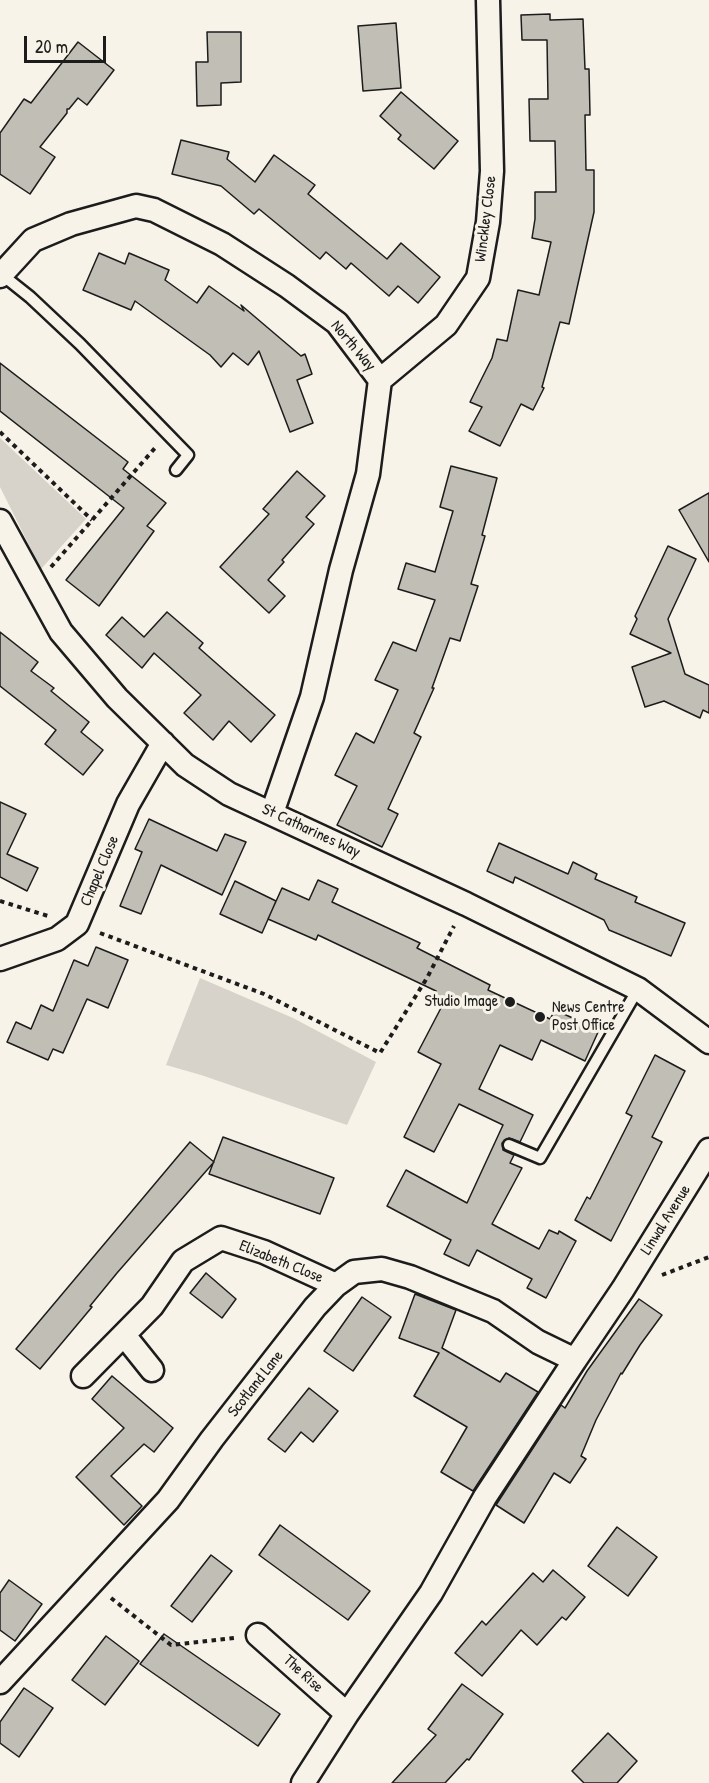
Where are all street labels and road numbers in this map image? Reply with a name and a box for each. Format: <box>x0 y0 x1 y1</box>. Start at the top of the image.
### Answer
street label: Winckley Close <box>471 175 501 263</box>
street label: North Way <box>326 317 380 375</box>
street label: St Catharines Way <box>259 800 363 862</box>
street label: Chapel Close <box>77 833 123 909</box>
street label: Linwal Avenue <box>637 1181 695 1259</box>
street label: Elizabeth Close <box>236 1236 326 1288</box>
street label: Scotland Lane <box>224 1347 288 1421</box>
street label: The Rise <box>279 1651 327 1697</box>

